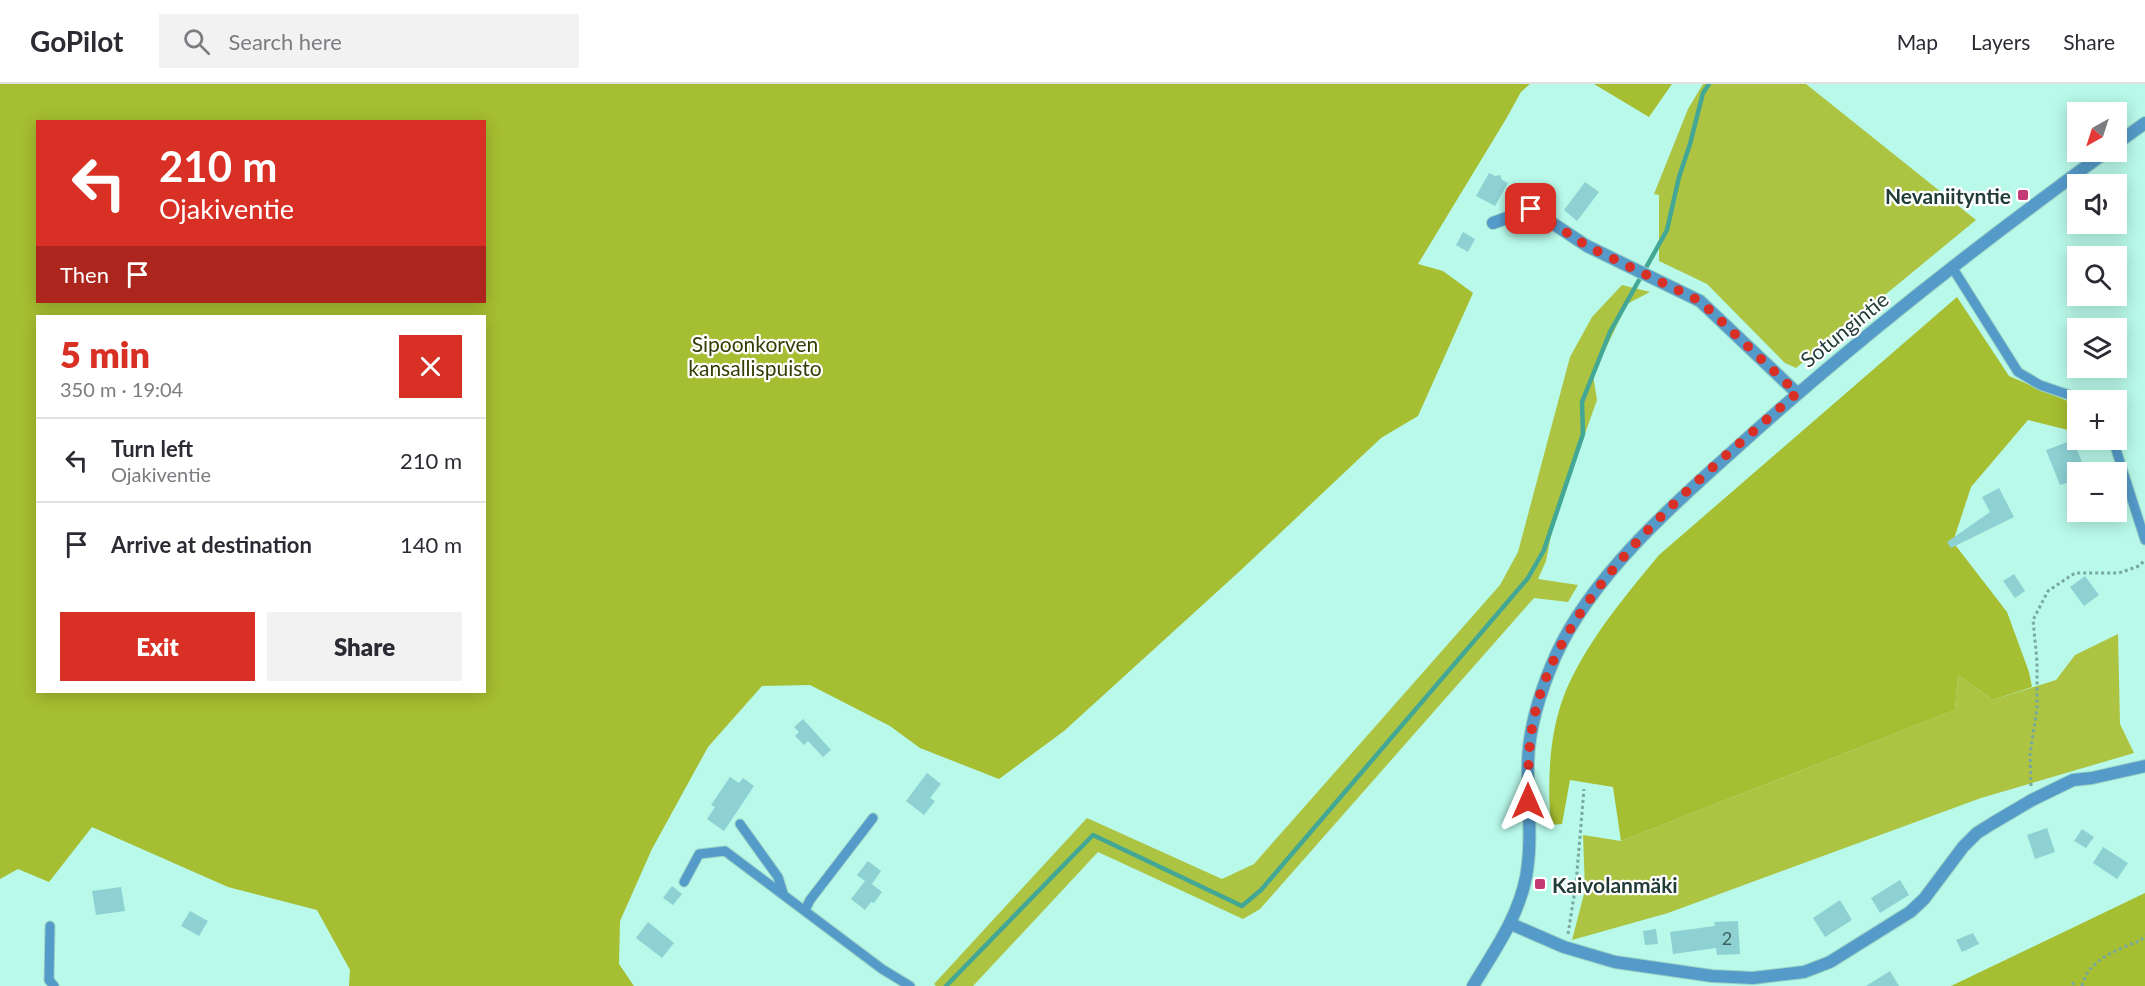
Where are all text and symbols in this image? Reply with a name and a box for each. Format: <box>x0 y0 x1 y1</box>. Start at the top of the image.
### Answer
search box <box>159 14 579 68</box>
text: GoPilot <box>30 24 123 58</box>
icon: search <box>180 25 213 58</box>
text: Search here <box>228 28 342 55</box>
text: Map <box>1897 29 1938 54</box>
text: Layers <box>1971 29 2030 54</box>
text: Share <box>2063 29 2115 54</box>
north arrow <box>2067 102 2127 162</box>
map controls <box>2067 102 2127 522</box>
text: 210 m <box>159 141 277 191</box>
icon: left <box>60 144 138 222</box>
button: sound <box>2067 174 2127 234</box>
pin <box>1505 183 1556 234</box>
place label: Nevaniityntie <box>1885 183 2011 208</box>
marker: Nevaniityntie <box>2016 188 2030 202</box>
text: Ojakiventie <box>159 192 294 225</box>
icon: arrive <box>1514 192 1547 225</box>
button: search <box>2067 246 2127 306</box>
icon: arrive <box>121 258 154 291</box>
text: Then <box>60 261 109 288</box>
street label: Sotungintie <box>1795 286 1893 372</box>
button: layers <box>2067 318 2127 378</box>
park label: Sipoonkorven kansallispuisto <box>688 331 822 380</box>
text: 5 min <box>60 332 150 376</box>
button: close <box>399 335 462 398</box>
text: 350 m · 19:04 <box>60 377 183 401</box>
button: + <box>2067 390 2127 450</box>
text: Turn left <box>111 435 193 462</box>
icon: left <box>60 444 93 477</box>
text: 210 m <box>400 447 462 474</box>
text: Ojakiventie <box>111 462 211 486</box>
button: − <box>2067 462 2127 522</box>
icon: arrive <box>60 528 93 561</box>
text: Arrive at destination <box>111 531 312 558</box>
text: 140 m <box>400 531 462 558</box>
button: Exit <box>60 612 255 681</box>
button: Share <box>267 612 462 681</box>
position arrow <box>1496 769 1560 833</box>
place label: Kaivolanmäki <box>1552 872 1678 897</box>
marker: Kaivolanmäki <box>1533 877 1547 891</box>
house number: 2 <box>1722 927 1732 949</box>

